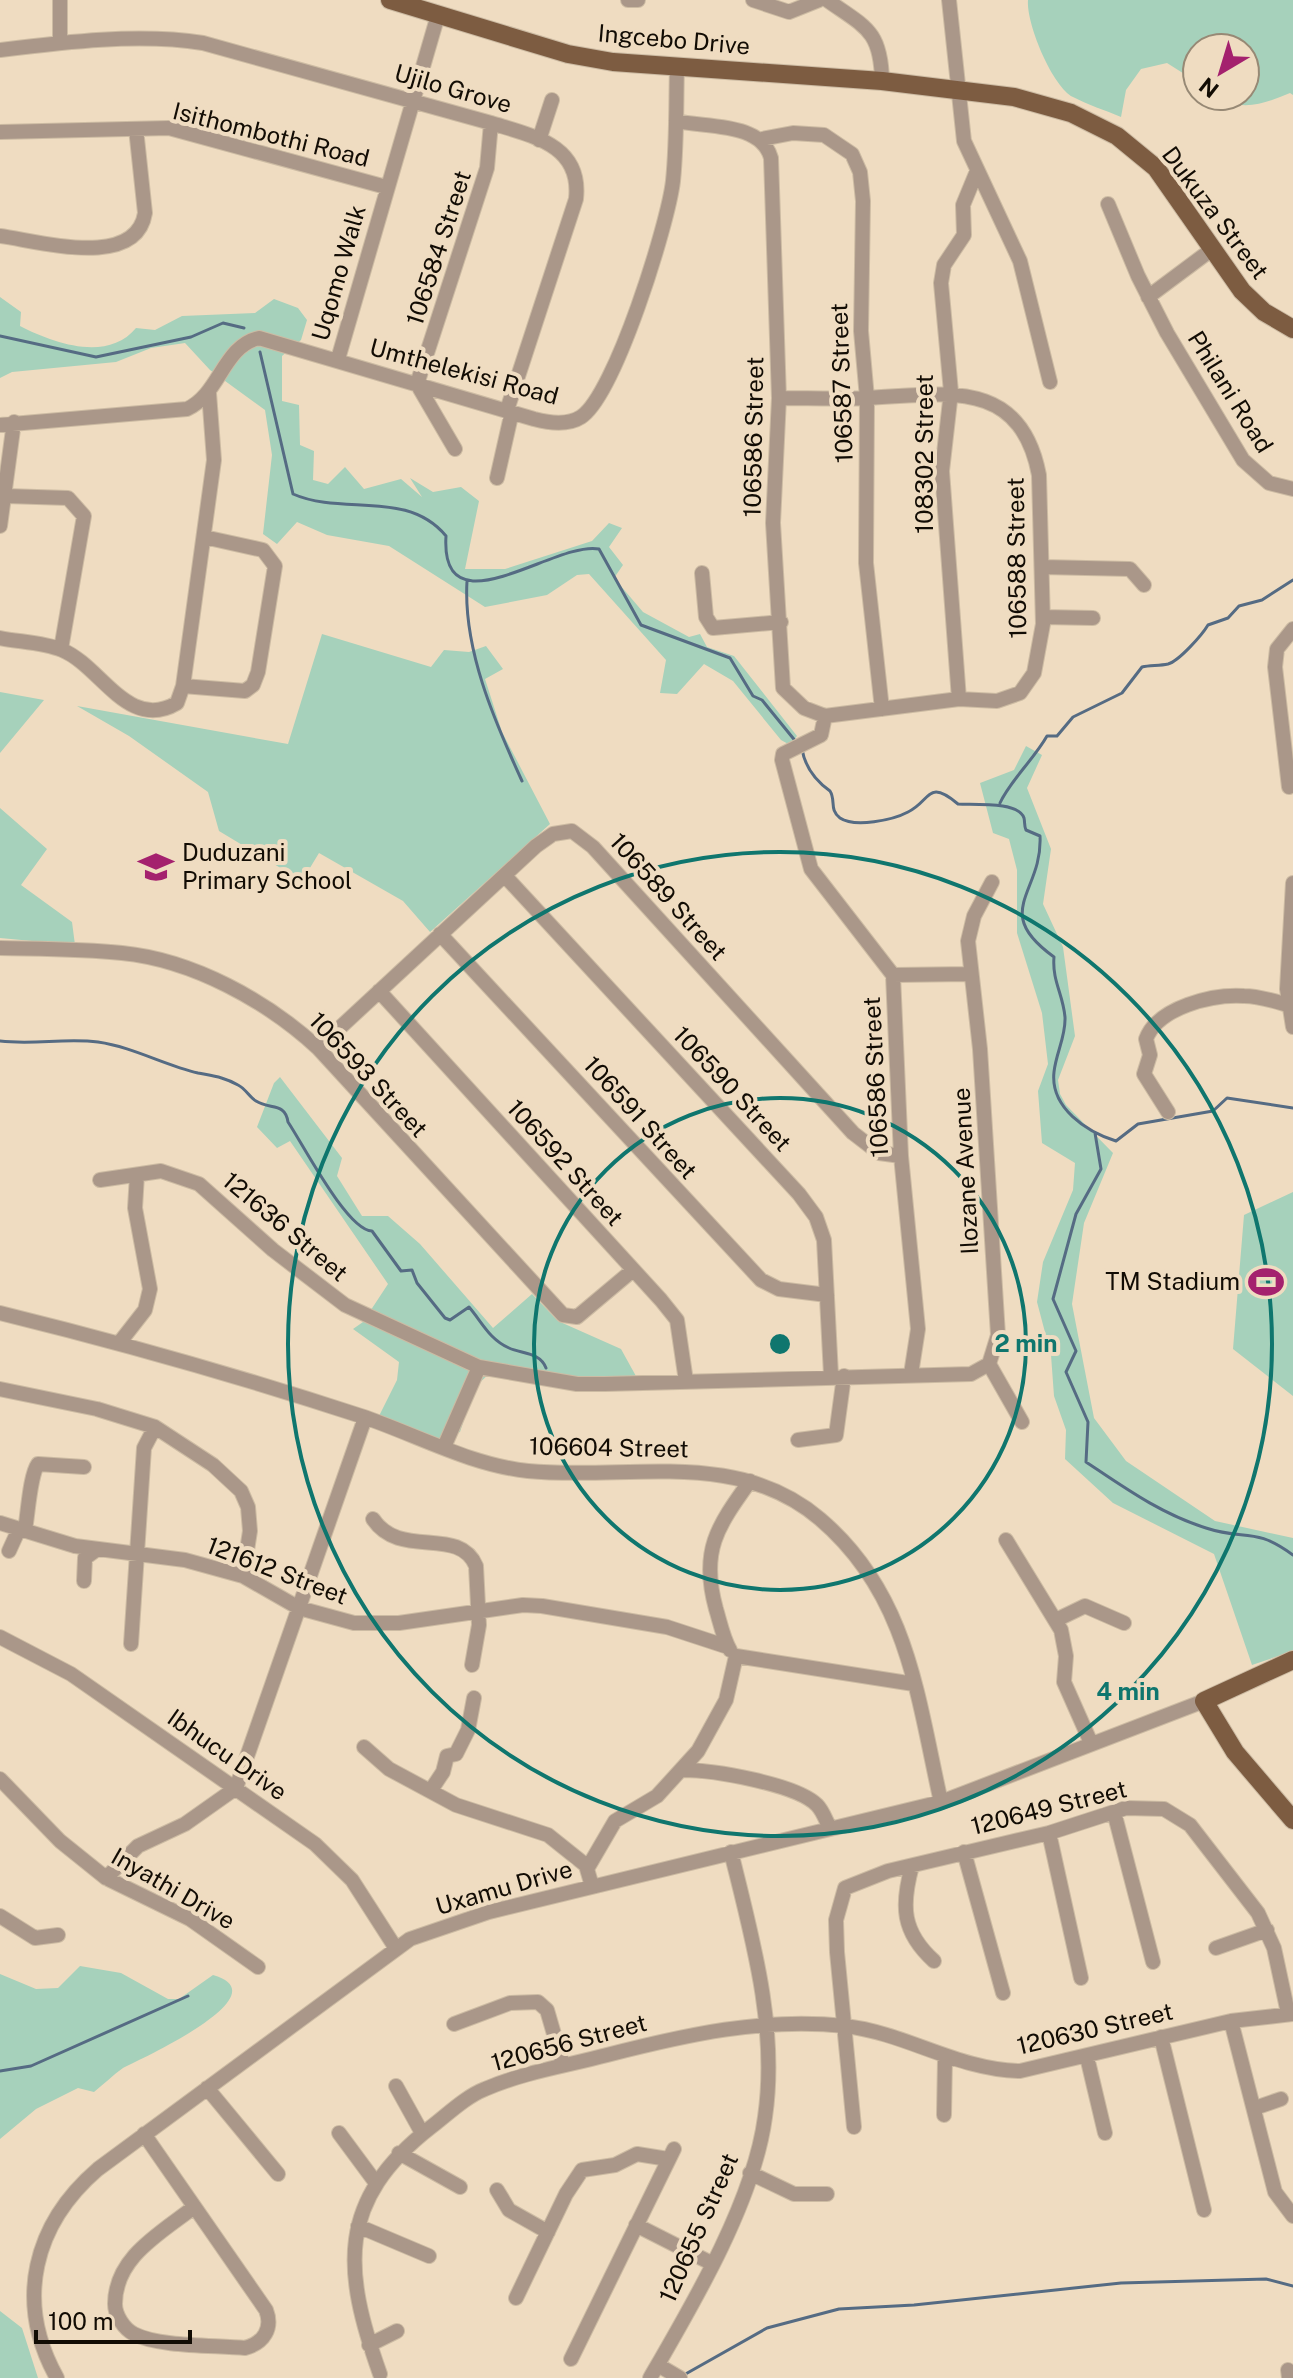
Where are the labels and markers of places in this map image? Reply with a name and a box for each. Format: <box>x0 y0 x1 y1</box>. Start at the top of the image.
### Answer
place label: Duduzani Primary School <box>182 838 352 894</box>
school or university icon: Duduzani Primary School <box>137 848 175 886</box>
sports icon: TM Stadium <box>1247 1263 1285 1301</box>
place label: TM Stadium <box>1105 1267 1240 1295</box>
centre of rings <box>766 1330 794 1358</box>

